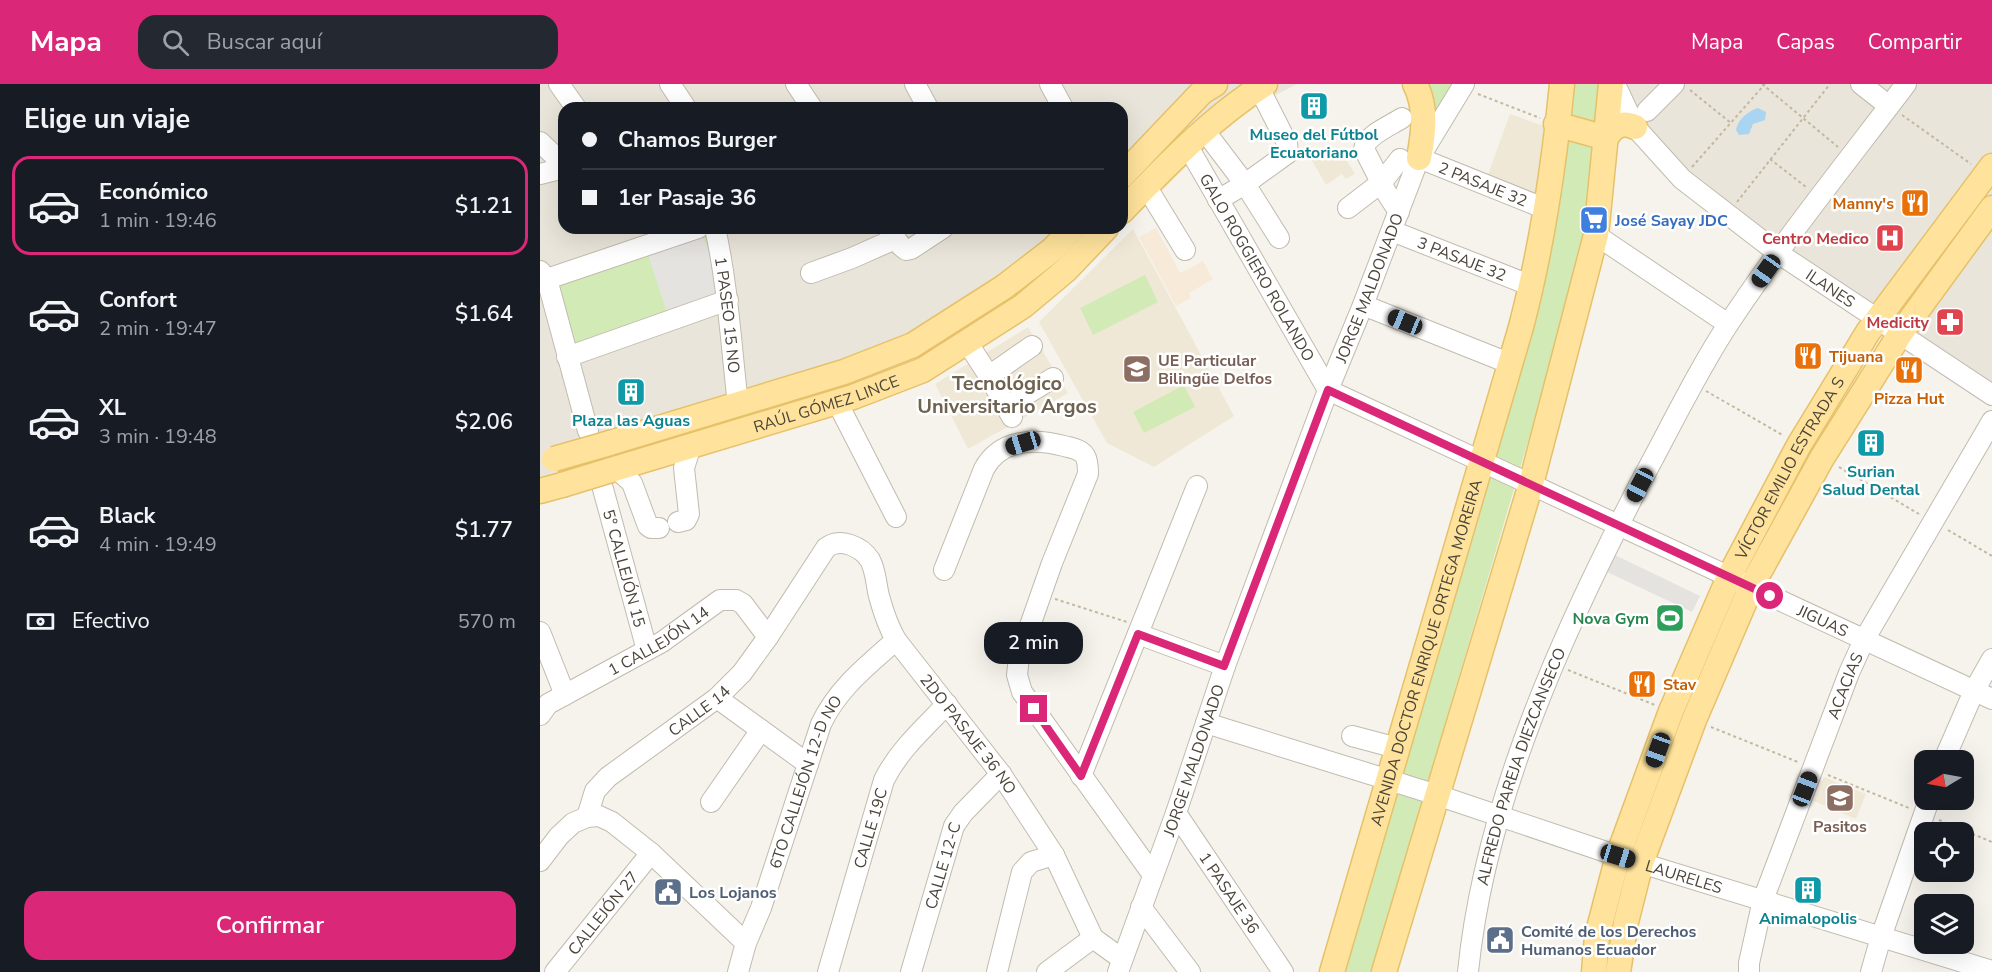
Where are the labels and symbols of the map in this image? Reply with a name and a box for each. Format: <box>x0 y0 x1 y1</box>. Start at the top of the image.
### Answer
building icon: Museo del Fútbol Ecuatoriano <box>1298 90 1330 122</box>
place label: Museo del Fútbol Ecuatoriano <box>1250 124 1378 164</box>
street label: 2 PASAJE 32 <box>1435 157 1530 212</box>
street label: GALO ROGGIERO ROLANDO <box>1194 170 1319 366</box>
restaurant icon: Manny's <box>1899 187 1931 219</box>
place label: Manny's <box>1833 193 1894 215</box>
supermarket icon: José Sayay JDC <box>1578 204 1610 236</box>
street label: JORGE MALDONADO <box>1330 210 1409 367</box>
place label: José Sayay JDC <box>1614 210 1728 232</box>
hospital icon: Centro Medico <box>1874 222 1906 254</box>
place label: Centro Medico <box>1762 228 1869 250</box>
street label: 3 PASAJE 32 <box>1414 232 1509 287</box>
car <box>1748 251 1784 291</box>
street label: 1 PASEO 15 NO <box>709 255 745 374</box>
street label: ILANES <box>1801 264 1859 313</box>
pharmacy icon: Medicity <box>1934 306 1966 338</box>
car <box>1385 307 1425 337</box>
place label: Medicity <box>1866 312 1930 334</box>
restaurant icon: Tijuana <box>1792 340 1824 372</box>
place label: Tijuana <box>1829 346 1883 368</box>
place label: UE Particular Bilingüe Delfos <box>1158 350 1272 390</box>
school or university icon: UE Particular Bilingüe Delfos <box>1121 353 1153 385</box>
restaurant icon: Pizza Hut <box>1893 354 1925 386</box>
street label: RAÚL GÓMEZ LINCE <box>751 370 902 438</box>
district label: Tecnológico Universitario Argos <box>917 370 1097 420</box>
street label: VÍCTOR EMILIO ESTRADA S <box>1730 373 1850 564</box>
building icon: Plaza las Aguas <box>615 376 647 408</box>
place label: Pizza Hut <box>1874 388 1945 410</box>
place label: Plaza las Aguas <box>572 410 690 432</box>
building icon: Surian Salud Dental <box>1855 427 1887 459</box>
car <box>1003 429 1043 457</box>
place label: Surian Salud Dental <box>1822 461 1920 501</box>
car <box>1624 465 1656 505</box>
street label: AVENIDA DOCTOR ENRIQUE ORTEGA MOREIRA <box>1365 476 1488 829</box>
street label: 5° CALLEJÓN 15 <box>597 507 650 630</box>
route start <box>1756 582 1783 609</box>
street label: JIGUAS <box>1793 600 1852 643</box>
street label: 1 CALLEJÓN 14 <box>604 601 714 681</box>
sports icon: Nova Gym <box>1654 602 1686 634</box>
place label: Nova Gym <box>1572 608 1649 630</box>
callout: 2 min <box>984 622 1084 664</box>
street label: ALFREDO PAREJA DIEZCANSECO <box>1472 644 1571 887</box>
street label: ACACIAS <box>1823 649 1869 722</box>
restaurant icon: Stav <box>1626 668 1658 700</box>
street label: 2DO PASAJE 36 NO <box>915 670 1021 799</box>
place label: Stav <box>1663 674 1697 696</box>
street label: CALLE 14 <box>664 681 736 742</box>
street label: JORGE MALDONADO <box>1158 681 1230 840</box>
street label: 6TO CALLEJÓN 12-D NO <box>765 691 847 872</box>
route end <box>1020 695 1047 722</box>
car <box>1643 730 1673 770</box>
north arrow <box>1914 750 1974 810</box>
car <box>1790 769 1820 809</box>
school or university icon: Pasitos <box>1824 782 1856 814</box>
street label: CALLE 19C <box>849 785 893 871</box>
place label: Pasitos <box>1813 816 1867 838</box>
street label: CALLE 12-C <box>920 819 967 912</box>
car <box>1598 842 1638 870</box>
street label: 1 PASAJE 36 <box>1193 848 1264 938</box>
street label: LAURELES <box>1643 855 1725 899</box>
street label: CALLEJÓN 27 <box>563 867 644 960</box>
building icon: Animalopolis <box>1792 874 1824 906</box>
public building icon: Los Lojanos <box>652 876 684 908</box>
place label: Los Lojanos <box>689 882 777 904</box>
place label: Animalopolis <box>1759 908 1857 930</box>
place label: Comité de los Derechos Humanos Ecuador <box>1521 921 1696 961</box>
public building icon: Comité de los Derechos Humanos Ecuador <box>1484 924 1516 956</box>

